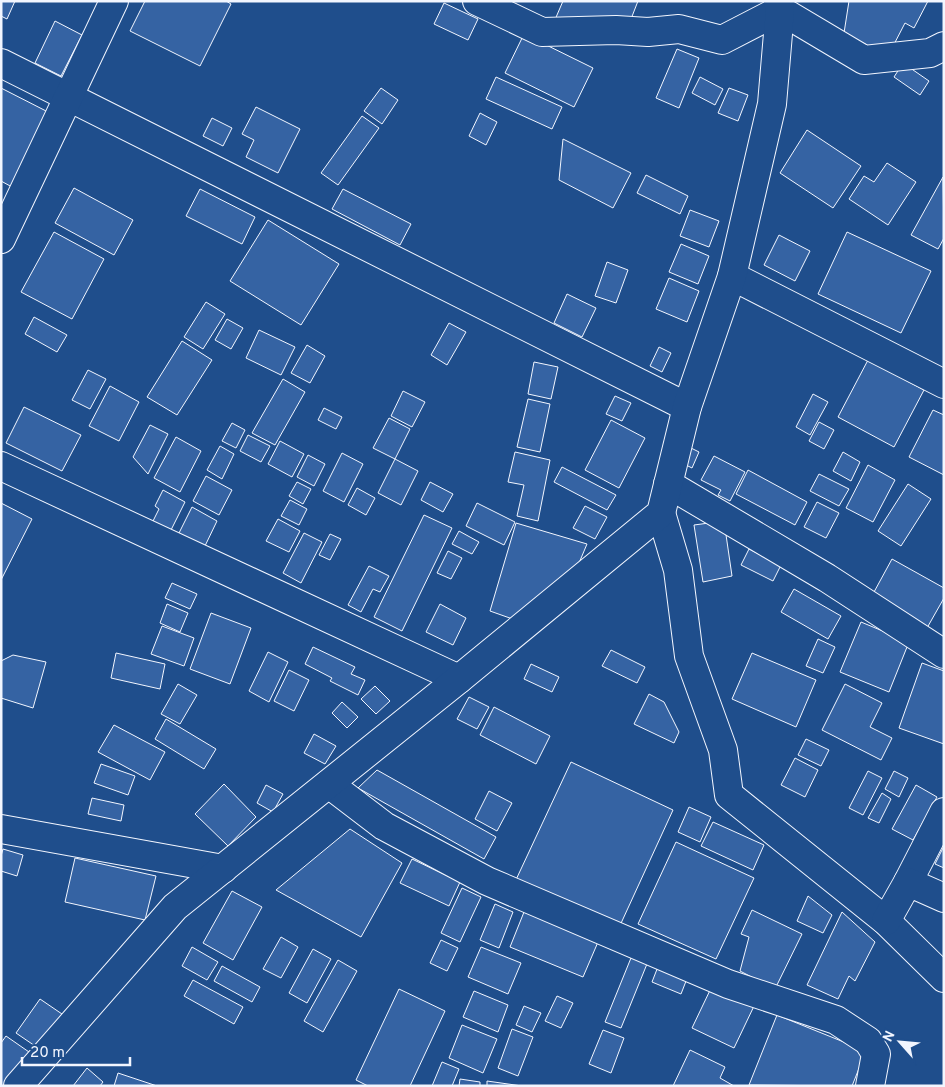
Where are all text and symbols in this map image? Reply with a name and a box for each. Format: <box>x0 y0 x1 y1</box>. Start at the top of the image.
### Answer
north arrow <box>875 1017 925 1067</box>
text: N <box>880 1028 900 1045</box>
scale bar <box>22 1034 130 1066</box>
text: 20 m <box>30 1044 65 1063</box>

